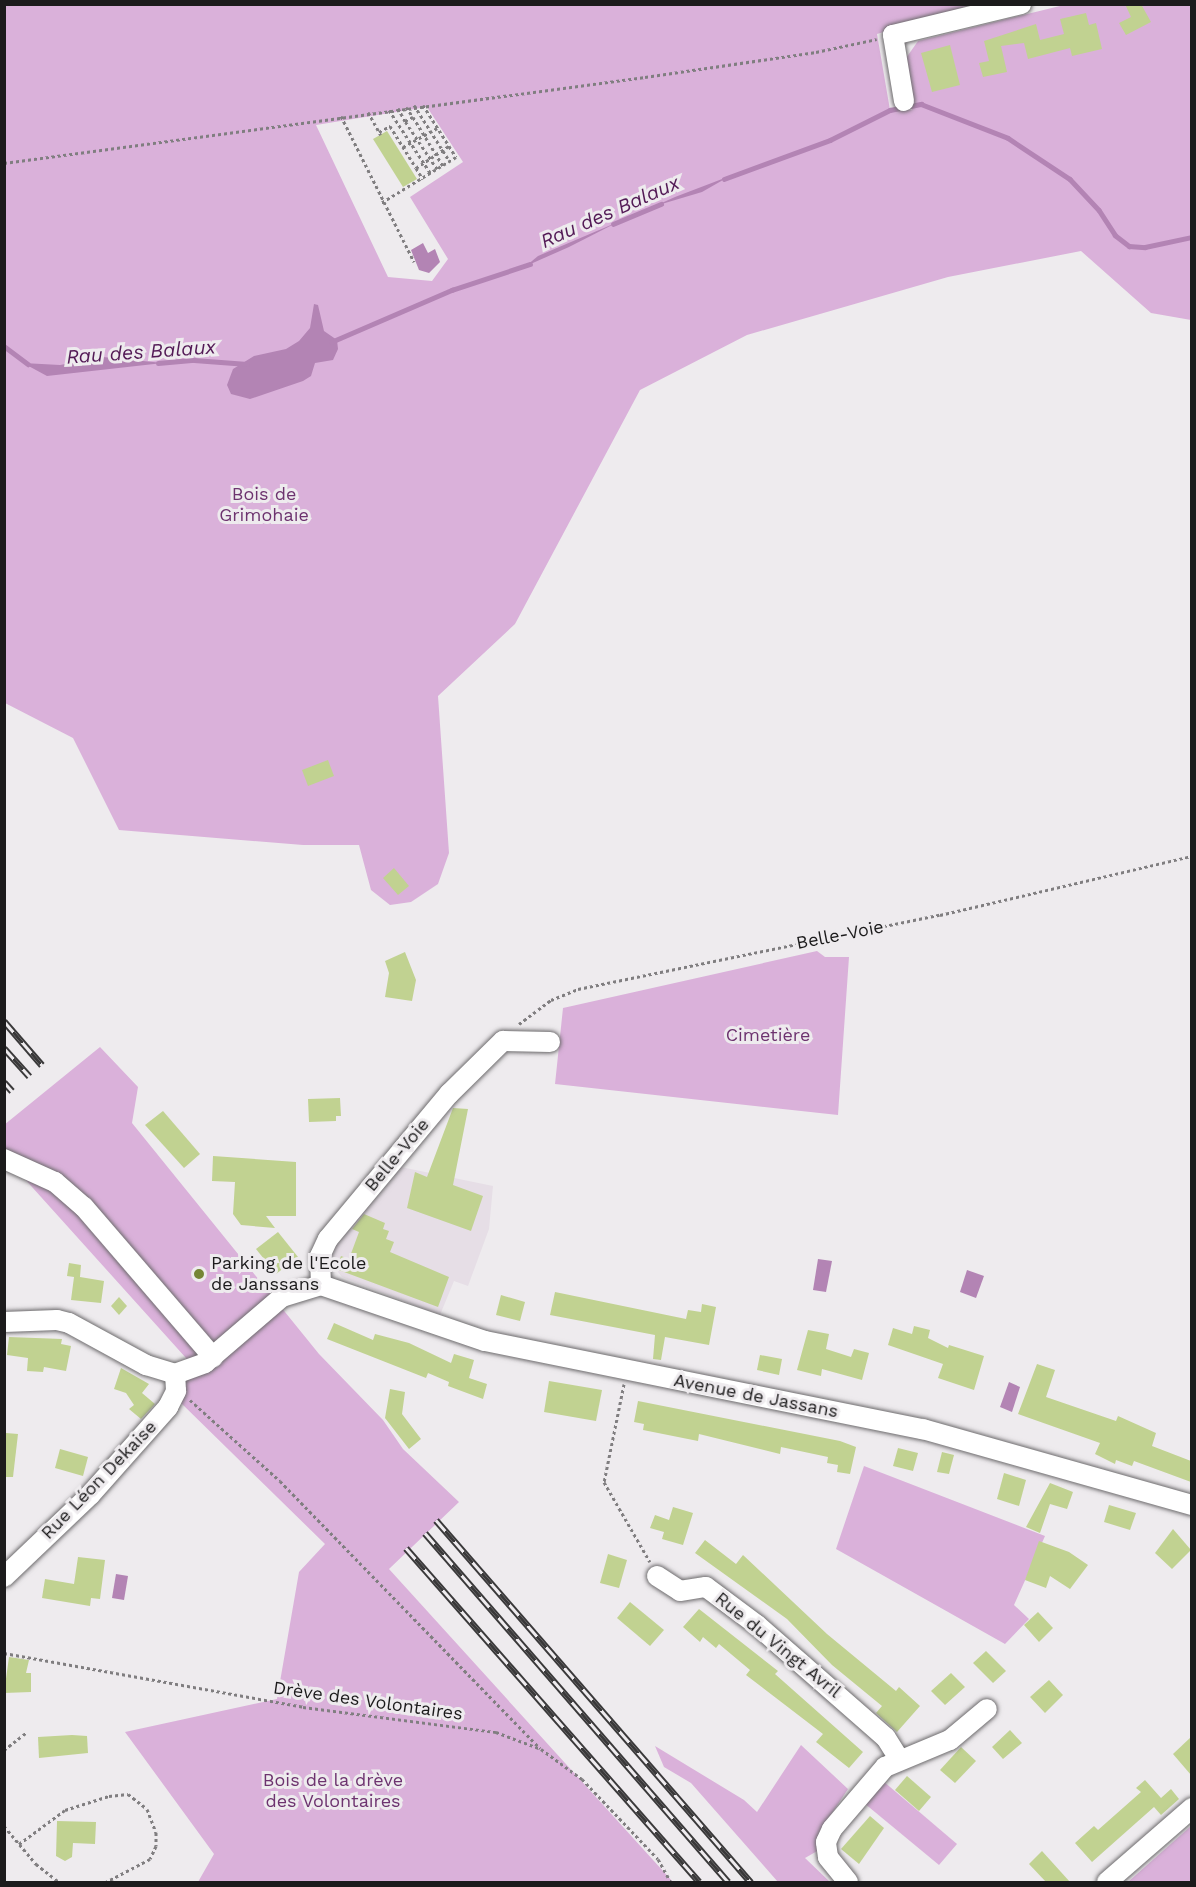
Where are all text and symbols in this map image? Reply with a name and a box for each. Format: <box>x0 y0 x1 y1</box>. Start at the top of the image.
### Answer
water label: Rau des Balaux <box>537 171 683 253</box>
water label: Rau des Balaux <box>65 335 217 369</box>
park label: Bois de Grimohaie <box>219 484 309 526</box>
street label: Belle-Voie <box>794 916 886 954</box>
park label: Cimetière <box>726 1024 810 1046</box>
street label: Belle-Voie <box>360 1114 434 1196</box>
place label: Parking de l'Ecole de Janssans <box>211 1253 366 1296</box>
marker: Parking de l'Ecole de Janssans <box>192 1267 206 1281</box>
street label: Avenue de Jassans <box>672 1369 840 1423</box>
street label: Rue Léon Dekaise <box>37 1416 161 1544</box>
street label: Rue du Vingt Avril <box>710 1587 846 1703</box>
street label: Drève des Volontaires <box>272 1677 464 1725</box>
park label: Bois de la drève des Volontaires <box>263 1770 403 1812</box>

